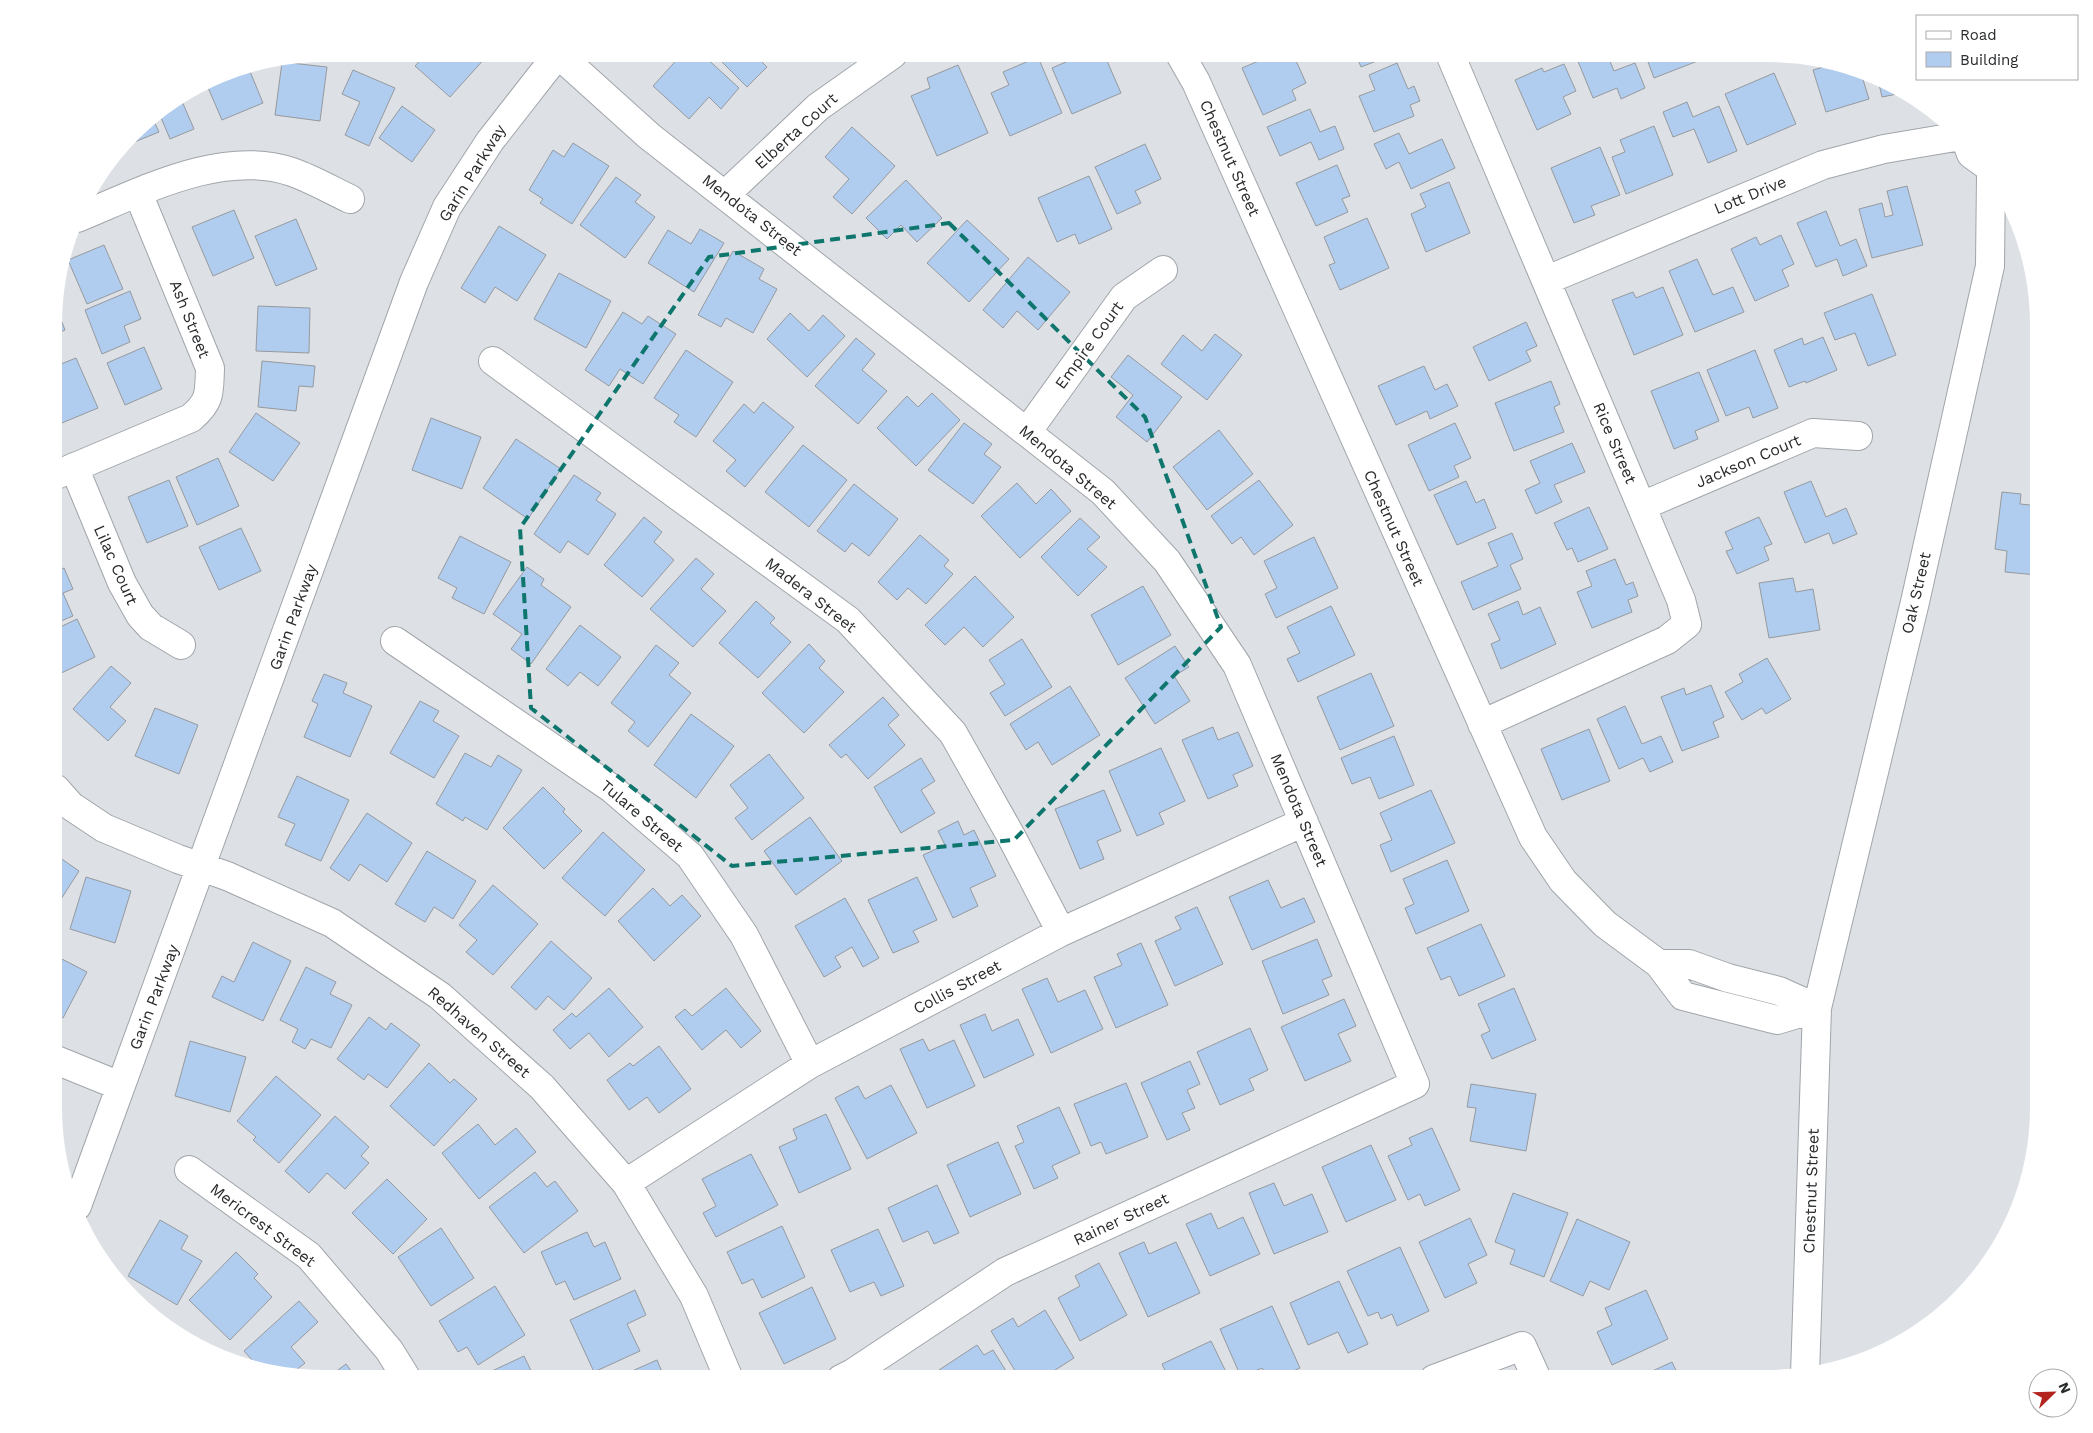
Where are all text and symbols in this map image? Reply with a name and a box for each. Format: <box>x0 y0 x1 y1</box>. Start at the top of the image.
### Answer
legend <box>1916 15 2078 80</box>
text: Road <box>1960 26 1997 44</box>
text: Building <box>1960 51 2018 69</box>
street label: Elberta Court <box>751 89 841 173</box>
street label: Chestnut Street <box>1196 97 1264 219</box>
street label: Garin Parkway <box>434 120 510 225</box>
street label: Mendota Street <box>698 170 806 260</box>
street label: Lott Drive <box>1711 172 1789 218</box>
street label: Ash Street <box>166 277 214 361</box>
street label: Empire Court <box>1051 297 1127 393</box>
street label: Rice Street <box>1589 399 1641 487</box>
street label: Mendota Street <box>1015 421 1121 513</box>
street label: Jackson Court <box>1693 430 1804 492</box>
street label: Chestnut Street <box>1360 467 1428 589</box>
street label: Lilac Court <box>90 522 142 608</box>
street label: Oak Street <box>1897 550 1935 636</box>
street label: Madera Street <box>762 553 861 637</box>
street label: Garin Parkway <box>265 561 321 673</box>
street label: Mendota Street <box>1267 751 1332 870</box>
street label: Tulare Street <box>597 776 687 856</box>
street label: Garin Parkway <box>125 941 183 1052</box>
street label: Collis Street <box>910 956 1004 1018</box>
street label: Redhaven Street <box>424 982 534 1082</box>
street label: Chestnut Street <box>1799 1128 1823 1254</box>
street label: Mericrest Street <box>207 1179 320 1271</box>
street label: Rainer Street <box>1070 1189 1172 1249</box>
north arrow <box>2028 1368 2078 1418</box>
text: N <box>2056 1380 2074 1396</box>

